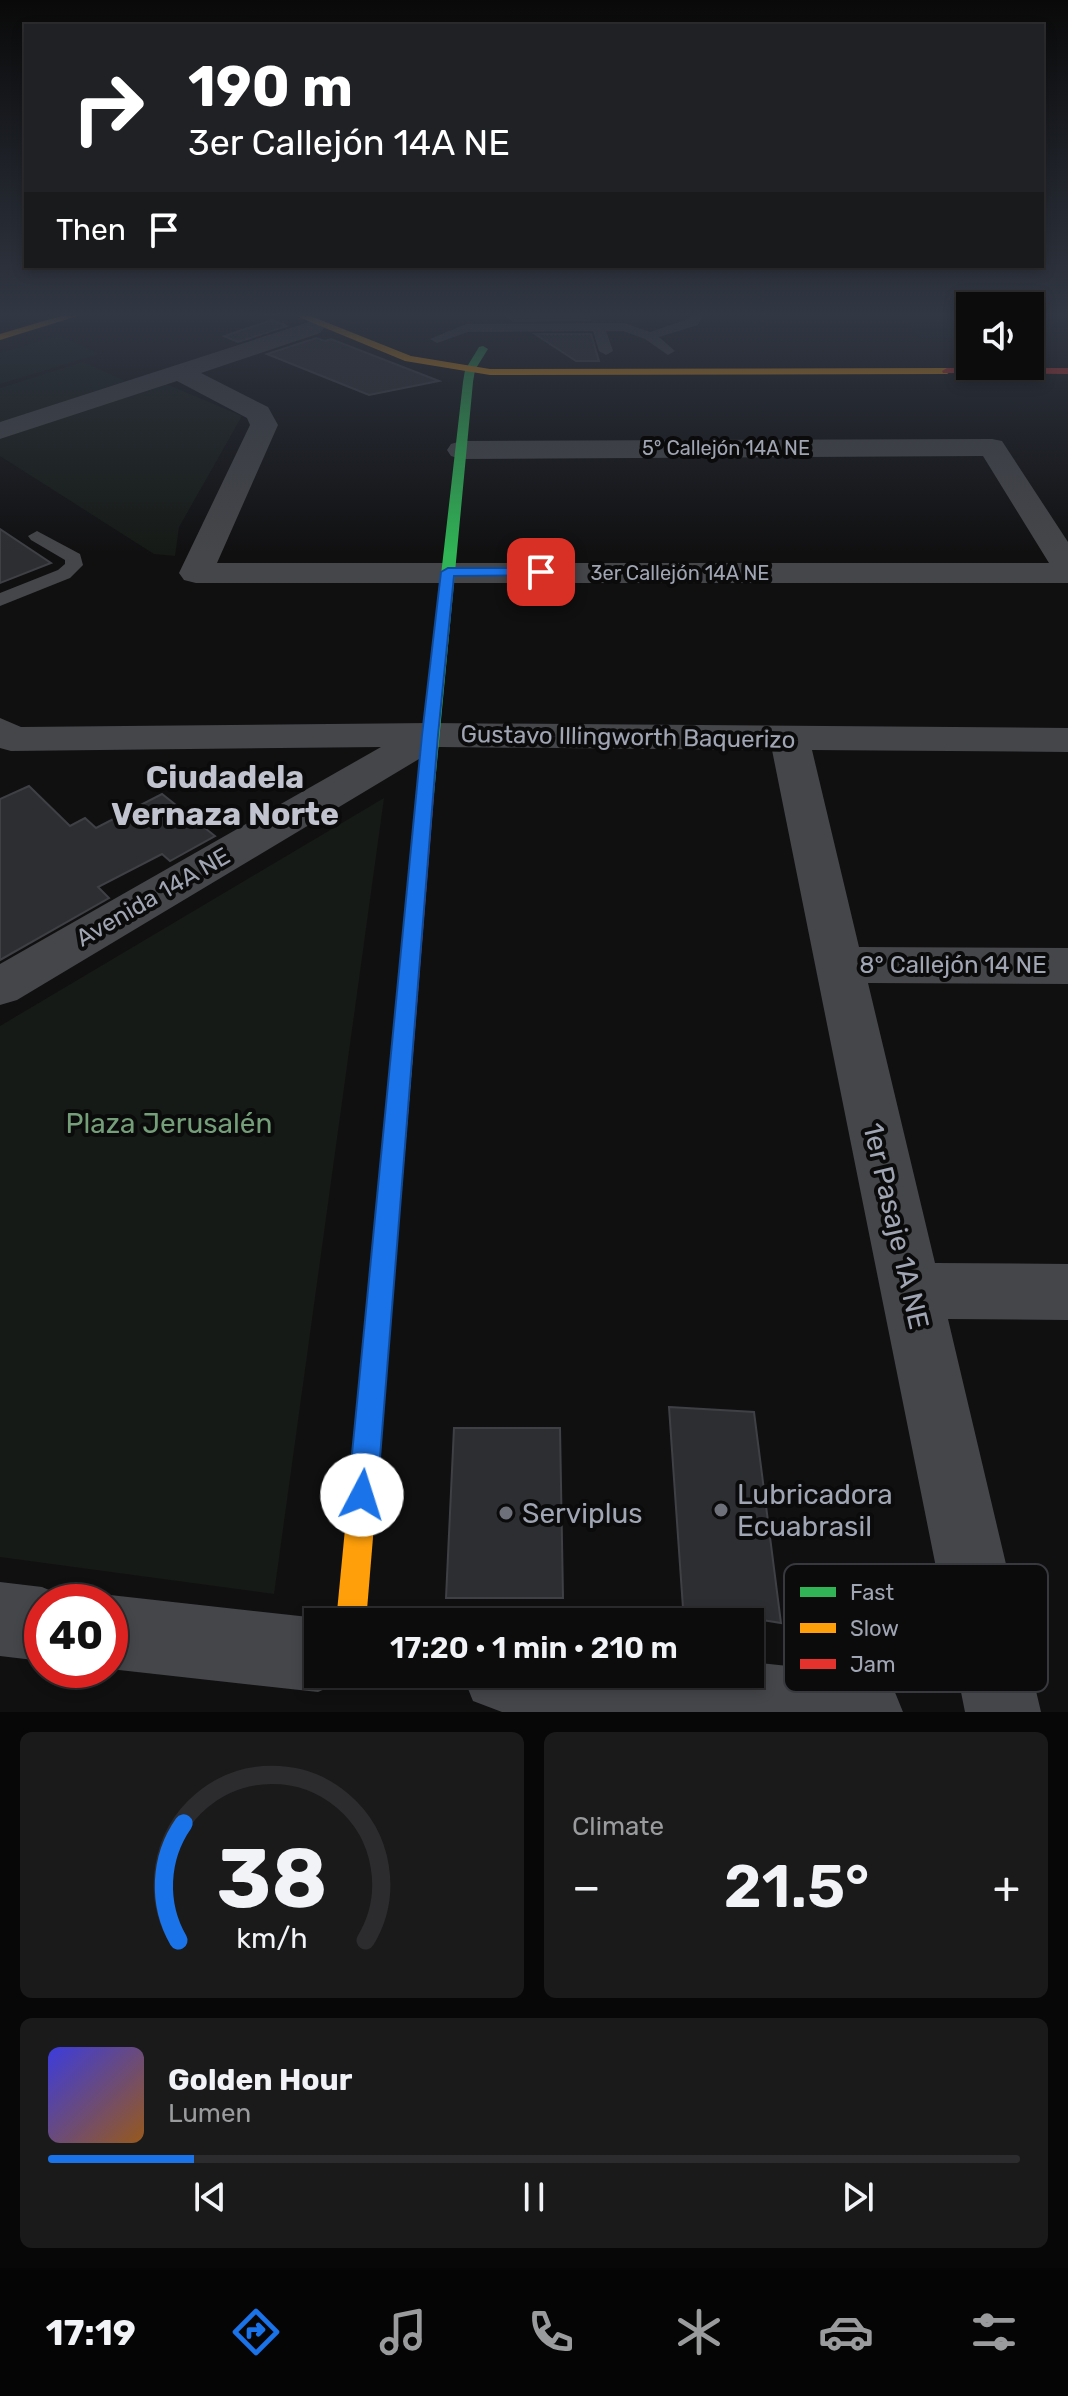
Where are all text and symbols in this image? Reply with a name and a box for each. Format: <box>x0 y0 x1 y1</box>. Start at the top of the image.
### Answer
text: 190 m <box>188 54 353 120</box>
icon: right <box>56 56 160 160</box>
text: 3er Callejón 14A NE <box>188 121 510 164</box>
icon: arrive <box>142 208 186 252</box>
text: Then <box>56 212 126 248</box>
map controls <box>956 292 1044 380</box>
button: sound <box>956 292 1044 380</box>
street label: 5° Callejón 14A NE <box>642 436 810 460</box>
pin <box>507 538 575 606</box>
icon: arrive <box>519 550 563 594</box>
street label: 3er Callejón 14A NE <box>591 561 769 585</box>
street label: Gustavo Illingworth Baquerizo <box>460 720 796 754</box>
district label: Ciudadela Vernaza Norte <box>111 758 339 833</box>
street label: Avenida 14A NE <box>71 842 235 952</box>
street label: 8° Callejón 14 NE <box>859 951 1047 979</box>
park label: Plaza Jerusalén <box>66 1107 272 1140</box>
street label: 1er Pasaje 1A NE <box>856 1120 936 1332</box>
position arrow <box>320 1453 404 1537</box>
place label: Lubricadora Ecuabrasil <box>737 1478 893 1543</box>
place label: Serviplus <box>522 1497 643 1530</box>
marker: Lubricadora Ecuabrasil <box>712 1501 730 1519</box>
marker: Serviplus <box>497 1504 515 1522</box>
legend <box>784 1564 1048 1692</box>
text: Fast <box>850 1579 895 1606</box>
speed limit sign: 40 <box>24 1584 128 1688</box>
text: Slow <box>850 1615 899 1642</box>
text: 17:20 · 1 min · 210 m <box>390 1630 678 1666</box>
text: Jam <box>850 1651 896 1678</box>
text: Climate <box>572 1811 664 1842</box>
text: 38 <box>216 1829 328 1928</box>
text: 21.5° <box>724 1851 869 1922</box>
text: − <box>572 1861 601 1913</box>
text: + <box>993 1861 1020 1913</box>
text: km/h <box>236 1921 308 1955</box>
text: Golden Hour <box>168 2062 352 2098</box>
text: Lumen <box>168 2098 251 2129</box>
icon: previous <box>188 2175 232 2219</box>
icon: pause <box>512 2175 556 2219</box>
icon: next <box>836 2175 880 2219</box>
icon: directions <box>228 2304 284 2360</box>
icon: music <box>375 2304 431 2360</box>
icon: phone <box>523 2304 579 2360</box>
icon: climate <box>671 2304 727 2360</box>
icon: car <box>818 2304 874 2360</box>
icon: filters <box>966 2304 1022 2360</box>
text: 17:19 <box>46 2311 136 2354</box>

